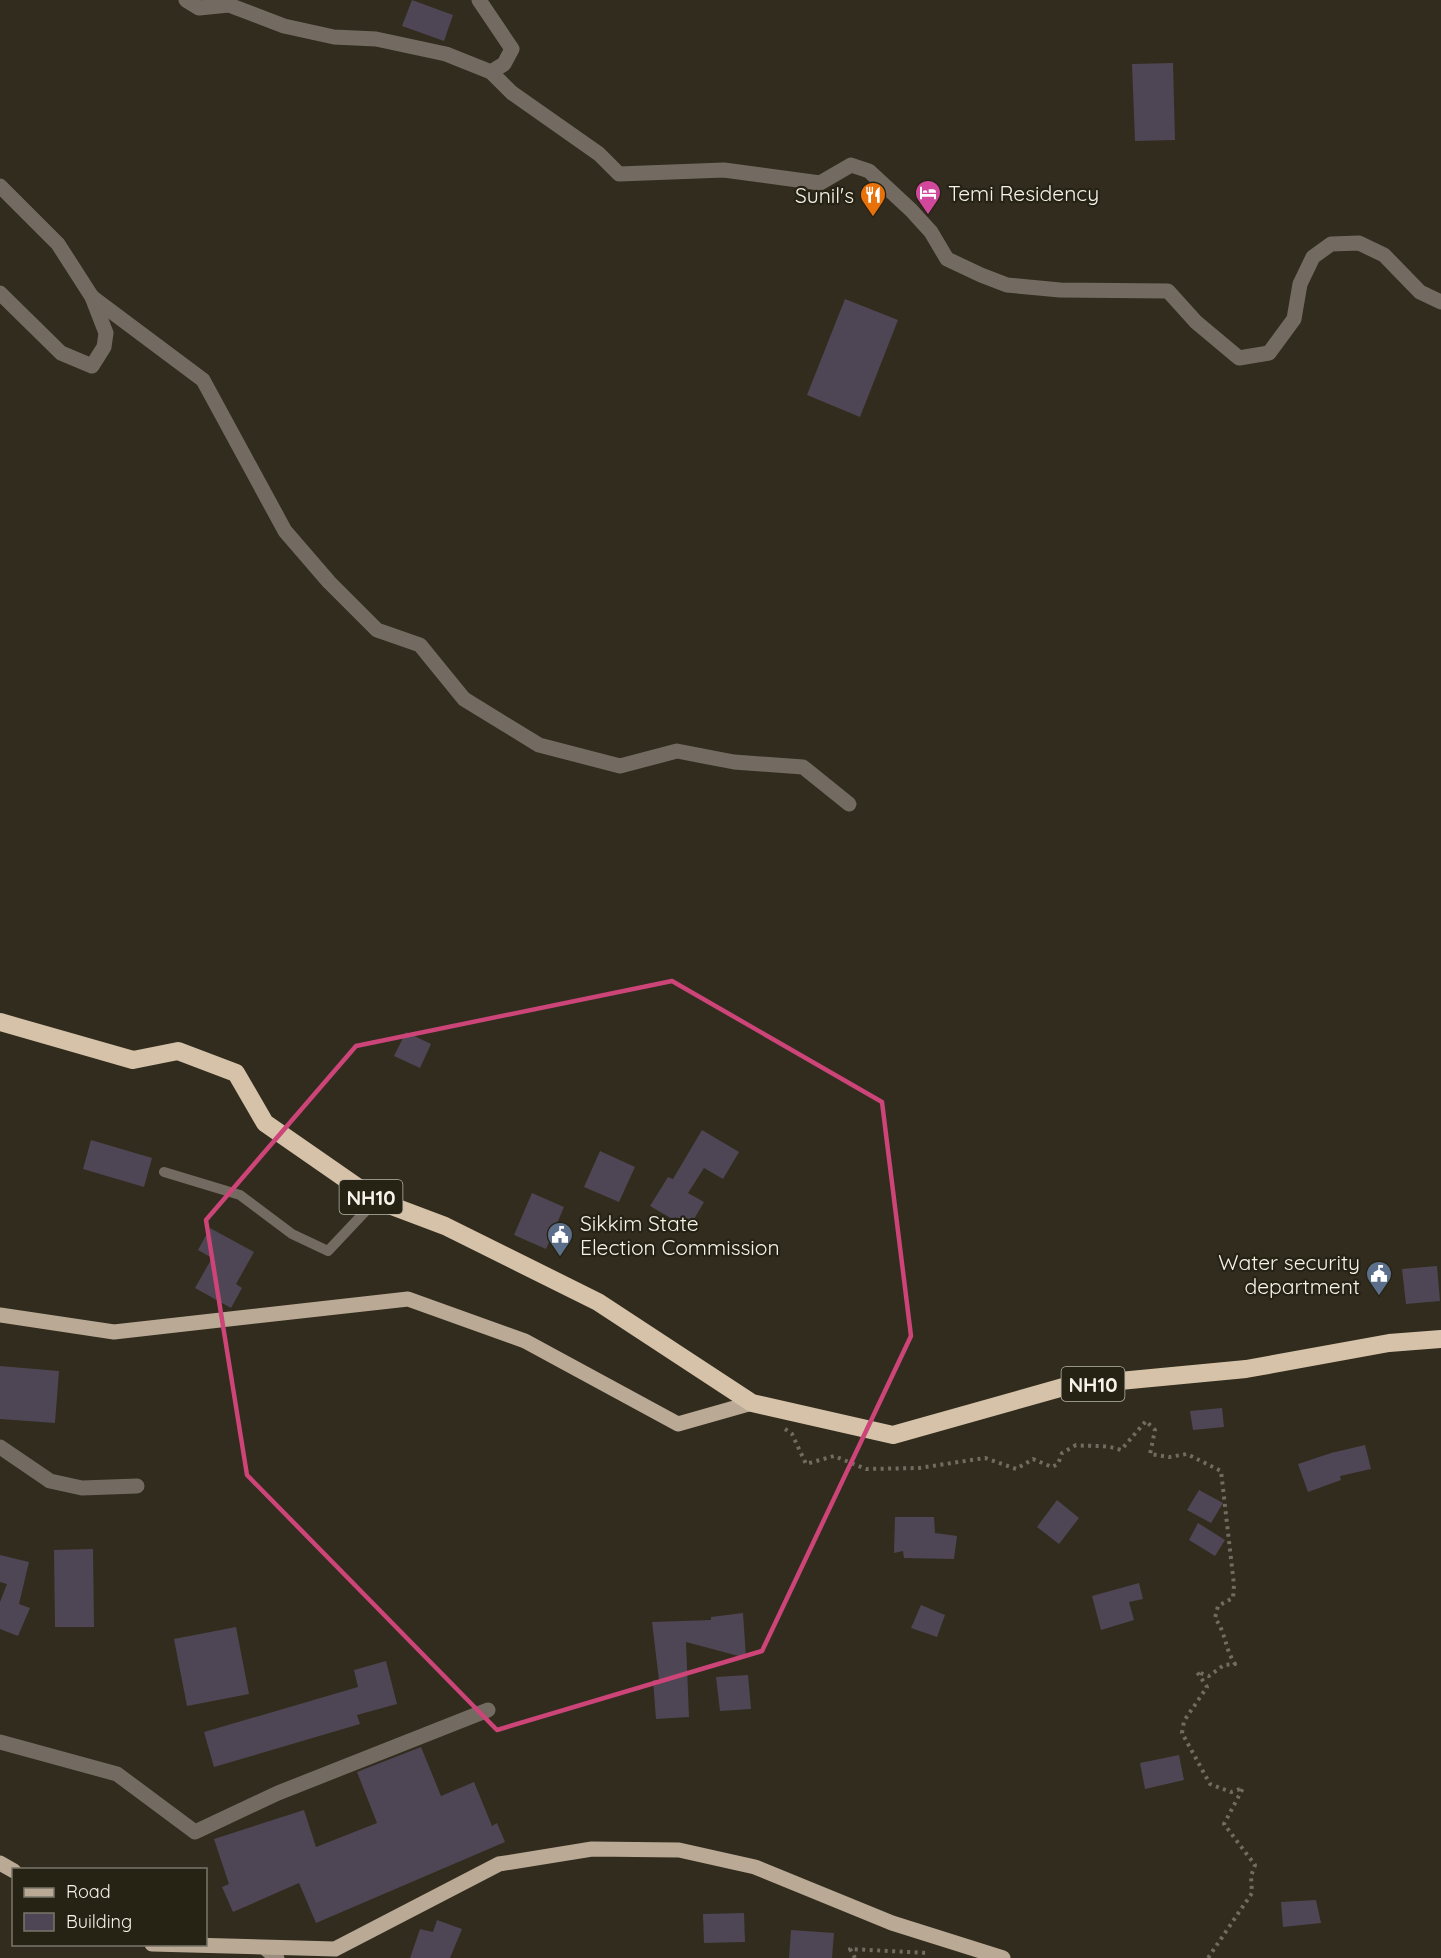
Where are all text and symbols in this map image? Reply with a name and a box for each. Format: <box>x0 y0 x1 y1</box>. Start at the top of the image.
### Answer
hotel icon: Temi Residency <box>913 178 943 216</box>
restaurant icon: Sunil's <box>858 180 888 218</box>
place label: Temi Residency <box>948 180 1099 206</box>
place label: Sunil's <box>795 182 854 208</box>
road number: NH10 <box>340 1180 403 1214</box>
place label: Sikkim State Election Commission <box>580 1210 780 1260</box>
public building icon: Sikkim State Election Commission <box>545 1220 575 1258</box>
place label: Water security department <box>1218 1249 1360 1299</box>
public building icon: Water security department <box>1364 1259 1394 1297</box>
road number: NH10 <box>1062 1367 1124 1401</box>
legend <box>12 1868 207 1946</box>
text: Road <box>66 1880 111 1903</box>
text: Building <box>66 1910 132 1933</box>

